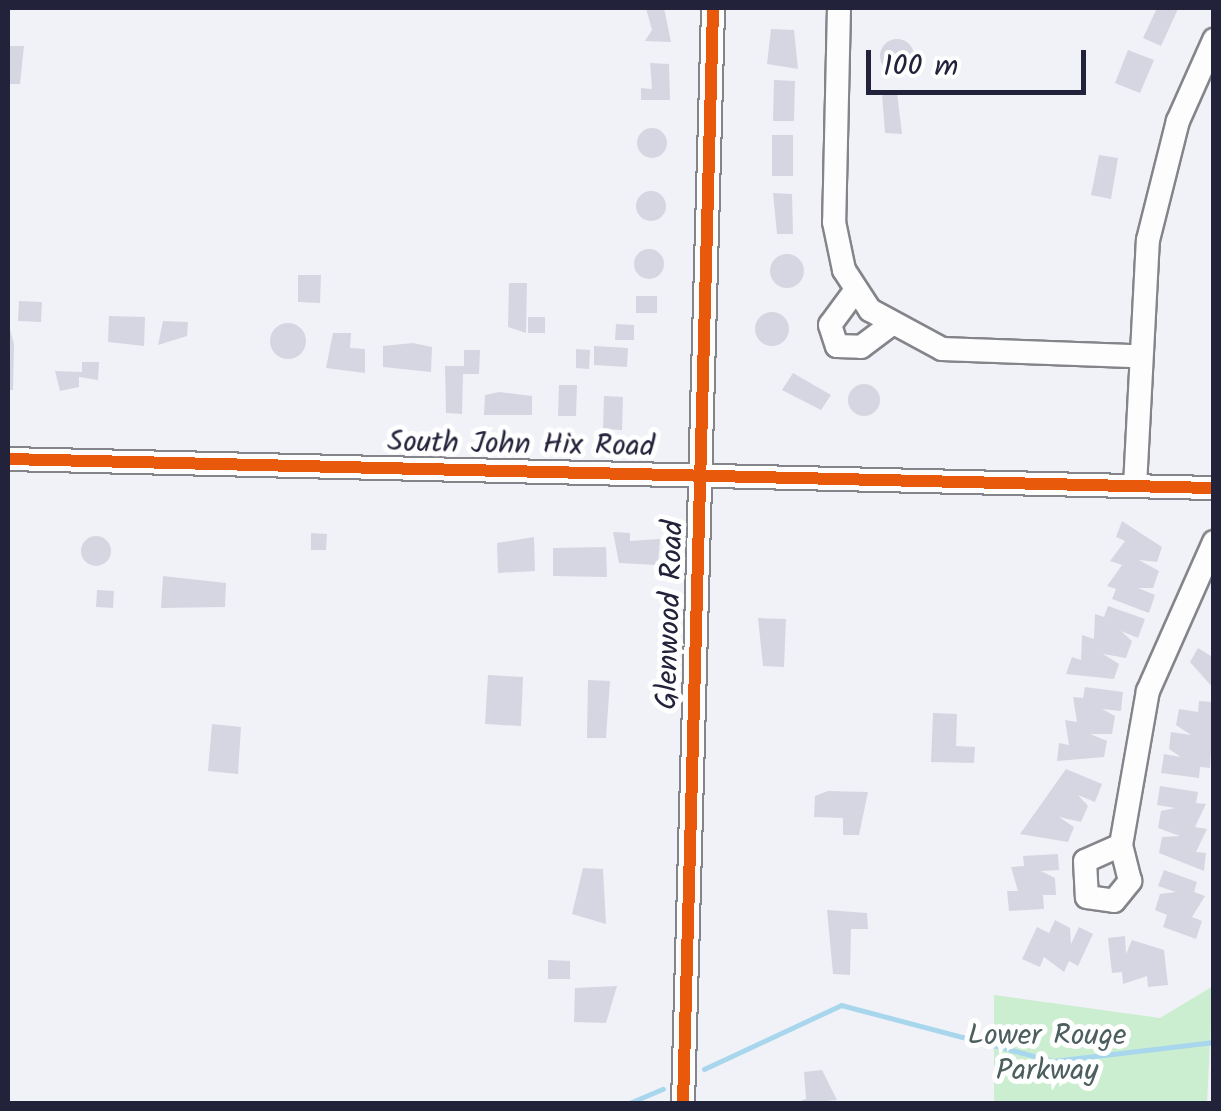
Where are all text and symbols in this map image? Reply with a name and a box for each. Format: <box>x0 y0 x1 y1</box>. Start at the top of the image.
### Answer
scale bar <box>871 30 1091 92</box>
text: 100 m <box>883 43 958 91</box>
street label: South John Hix Road <box>387 425 655 465</box>
street label: Glenwood Road <box>650 520 692 710</box>
park label: Lower Rouge Parkway <box>968 1018 1126 1088</box>

